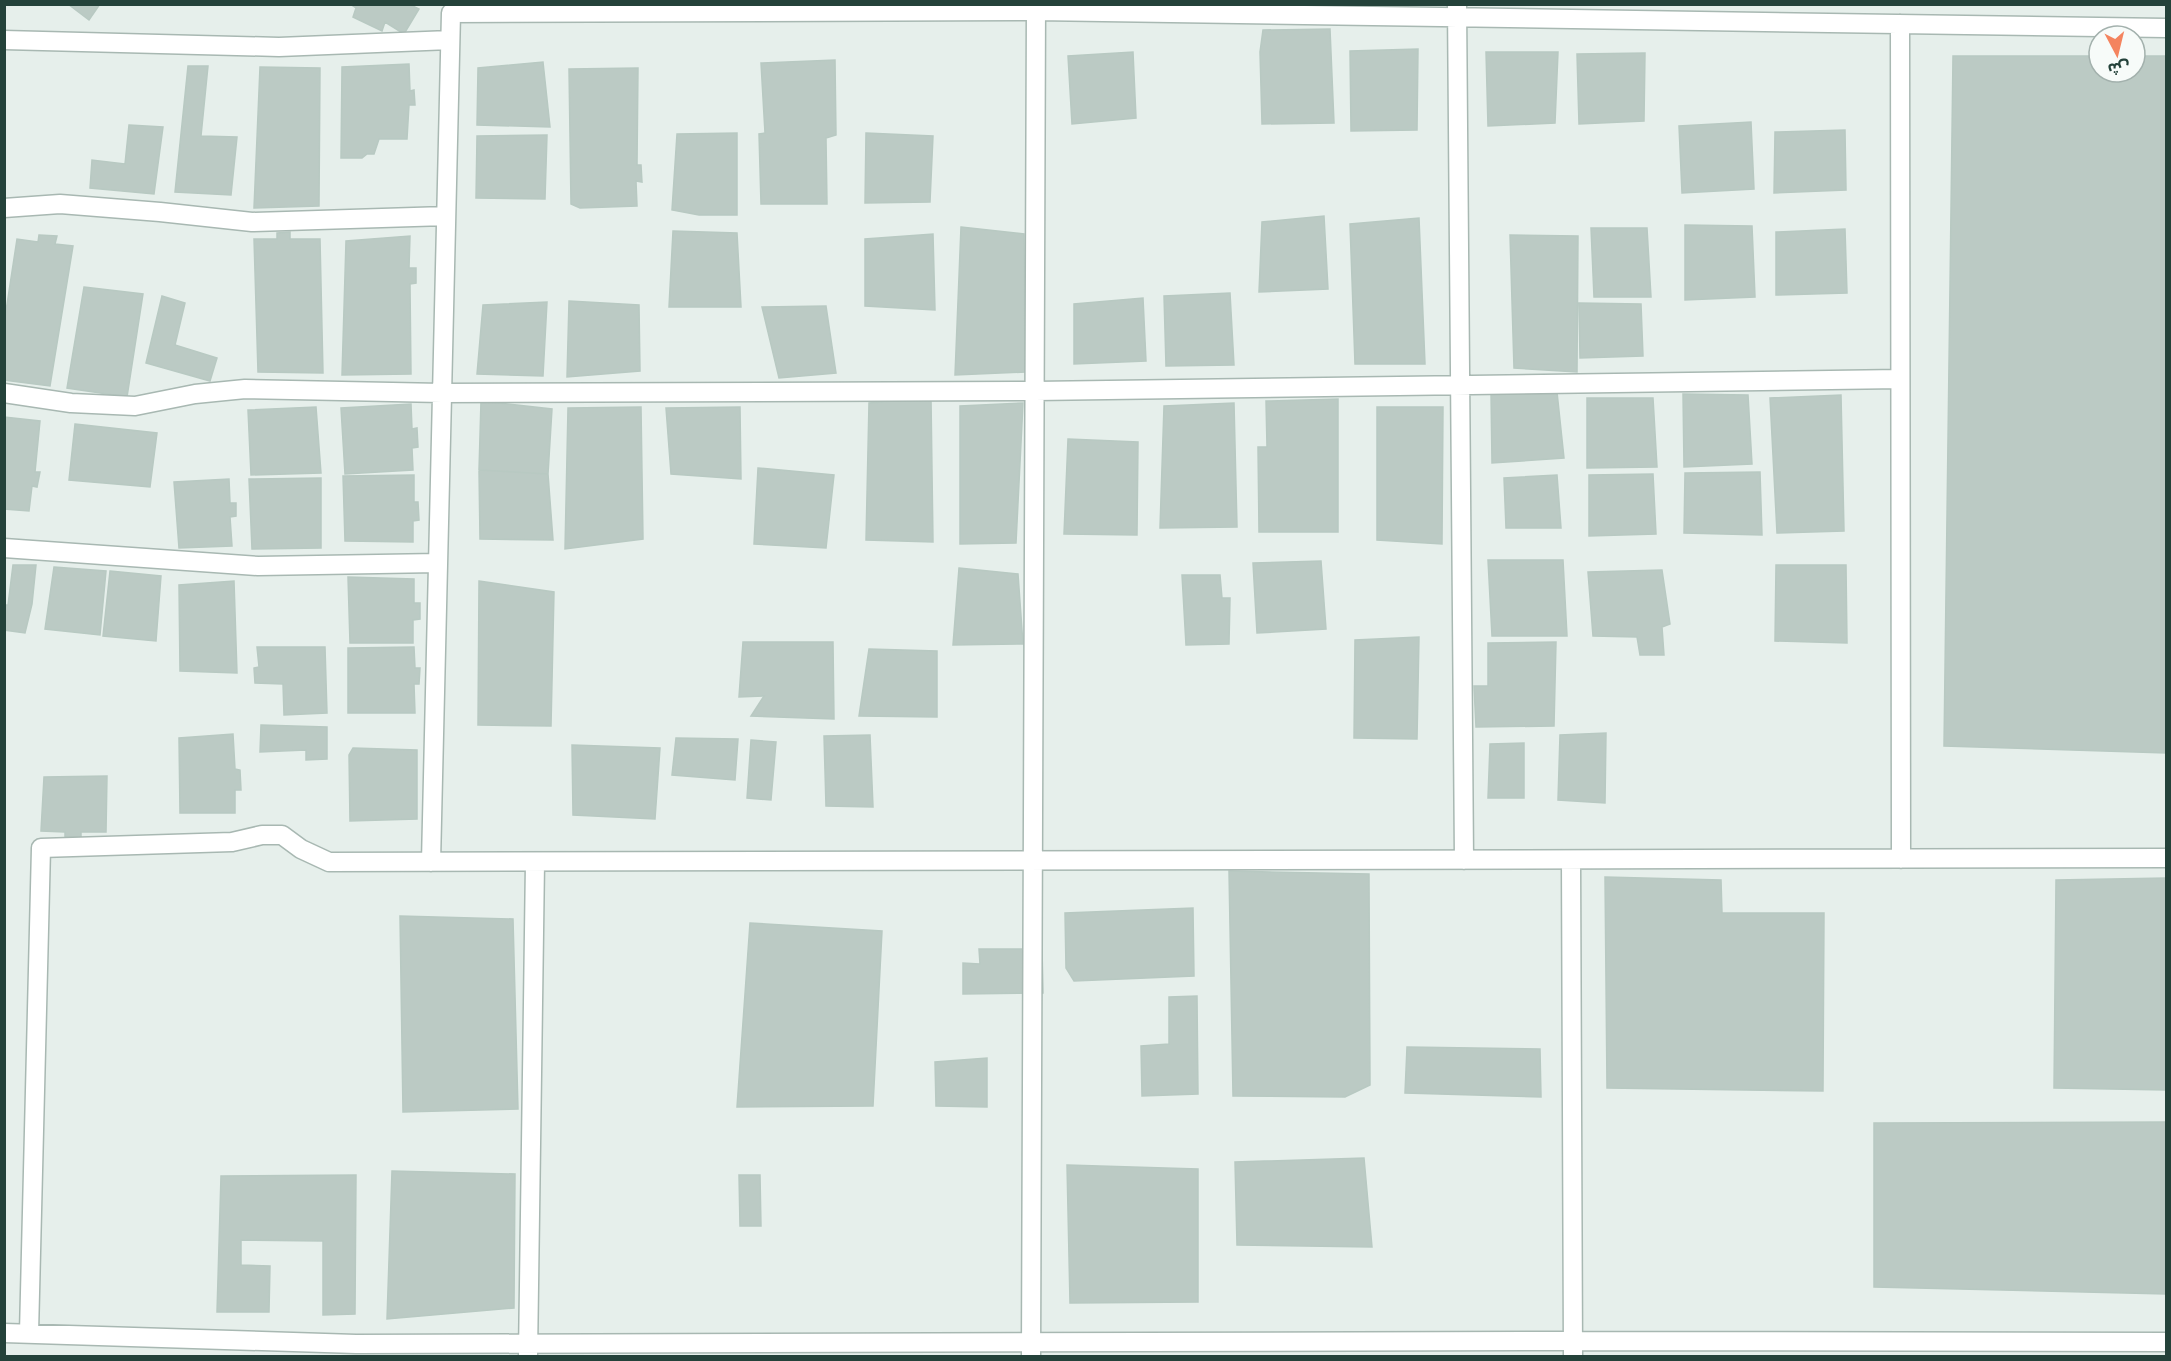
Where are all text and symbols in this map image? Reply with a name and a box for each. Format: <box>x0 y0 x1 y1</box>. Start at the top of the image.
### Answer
north arrow <box>2087 24 2147 84</box>
text: ش <box>2107 58 2131 80</box>

